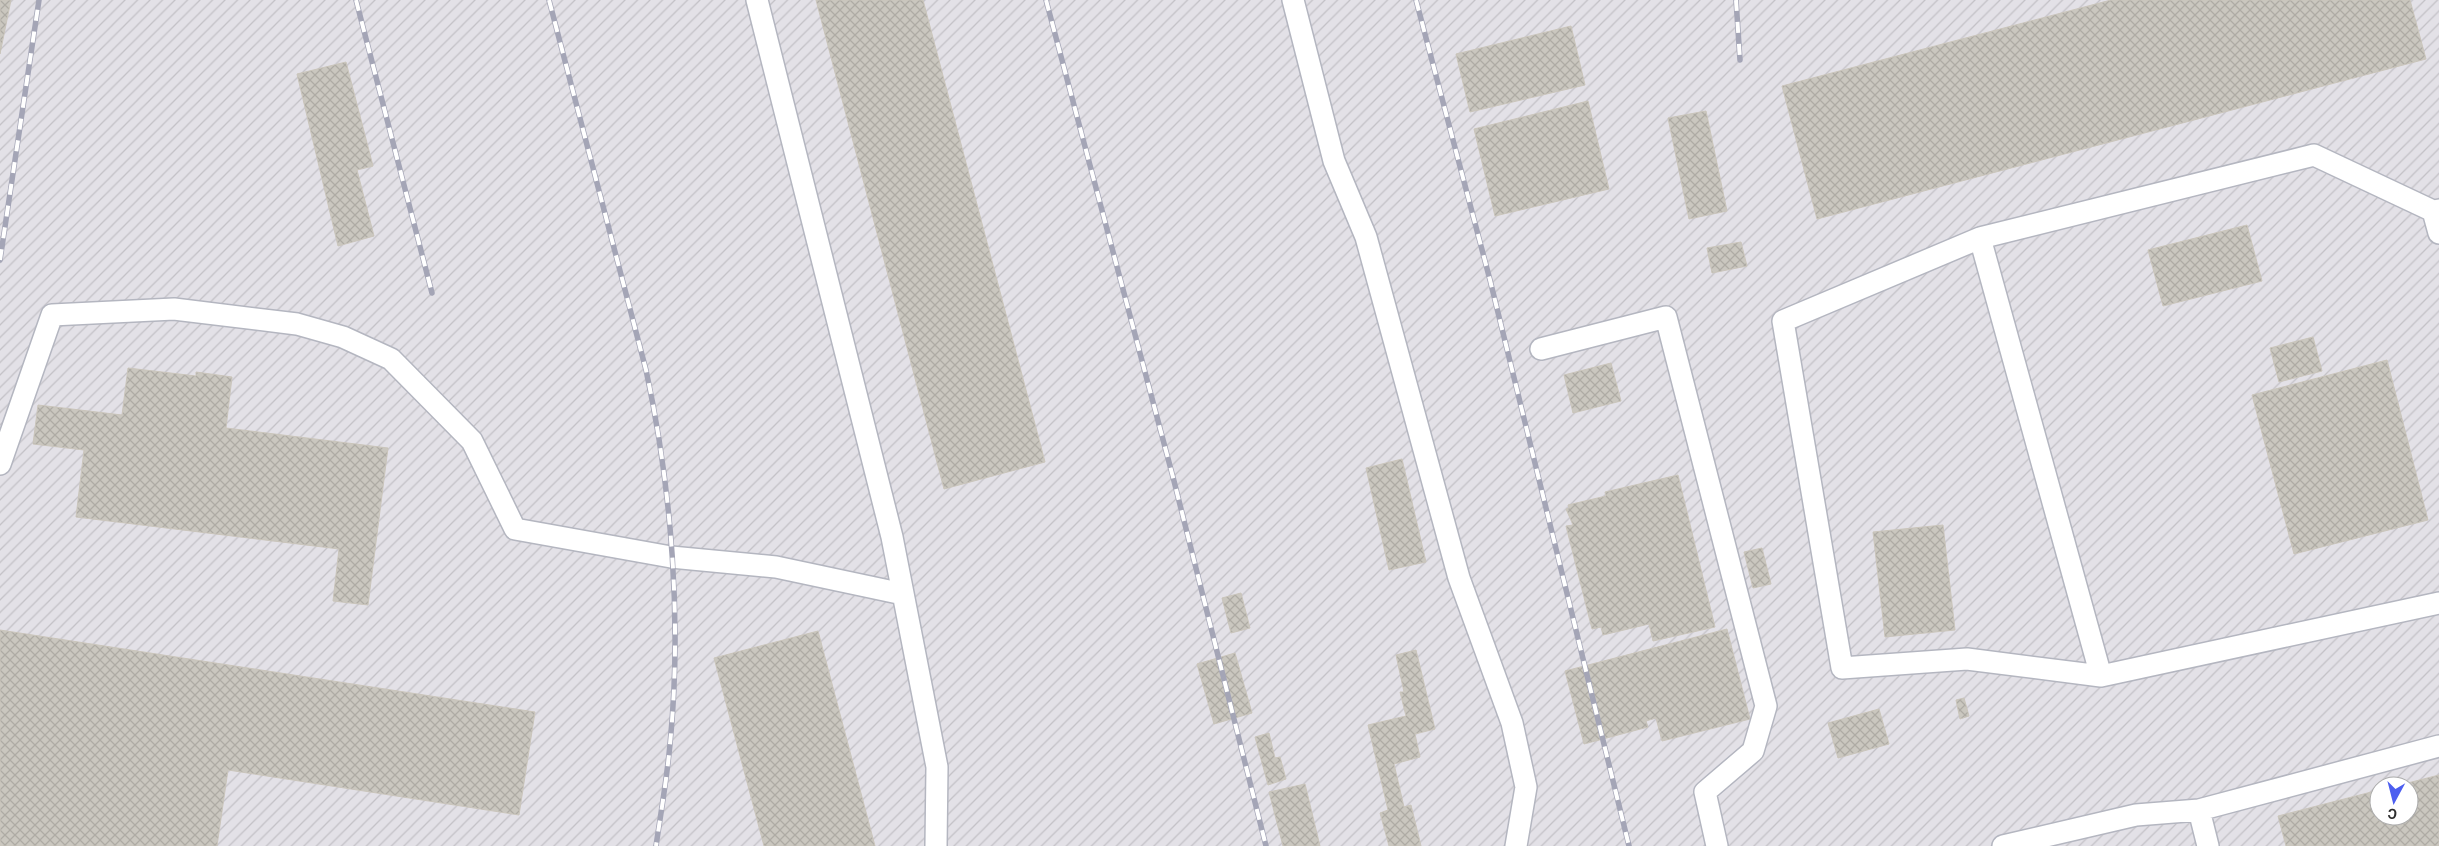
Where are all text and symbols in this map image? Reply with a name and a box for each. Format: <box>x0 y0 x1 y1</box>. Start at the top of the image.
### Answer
north arrow <box>2369 776 2419 826</box>
text: С <box>2387 805 2398 822</box>

